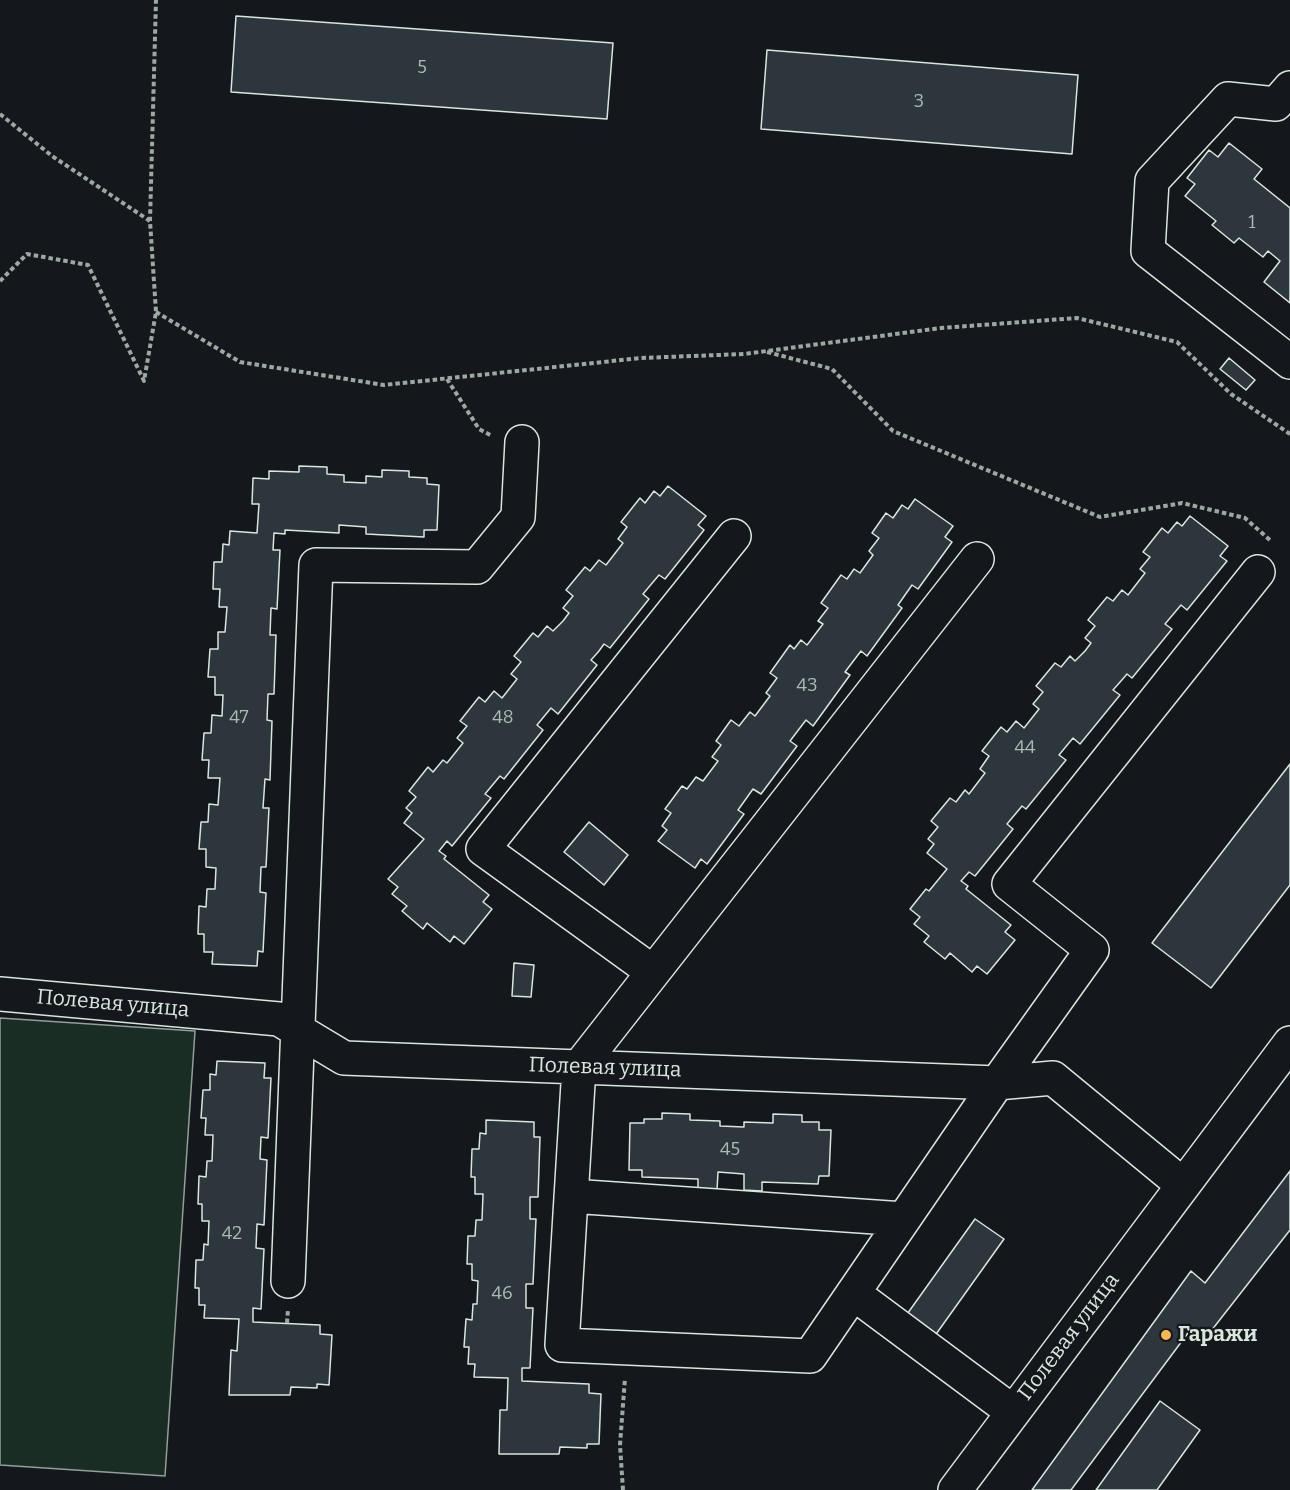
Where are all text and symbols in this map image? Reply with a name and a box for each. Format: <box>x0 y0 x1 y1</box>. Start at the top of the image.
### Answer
house number: 5 <box>417 57 427 79</box>
house number: 3 <box>914 91 924 113</box>
house number: 1 <box>1248 212 1256 234</box>
house number: 43 <box>797 675 817 697</box>
house number: 47 <box>229 707 249 729</box>
house number: 48 <box>492 707 514 729</box>
house number: 44 <box>1014 737 1036 759</box>
street label: Полевая улица <box>36 985 190 1023</box>
street label: Полевая улица <box>528 1053 682 1083</box>
house number: 45 <box>720 1139 740 1161</box>
house number: 42 <box>222 1223 242 1245</box>
street label: Полевая улица <box>1013 1268 1125 1406</box>
house number: 46 <box>491 1283 513 1305</box>
place label: Гаражи <box>1178 1322 1257 1348</box>
marker: Гаражи <box>1159 1328 1173 1342</box>

